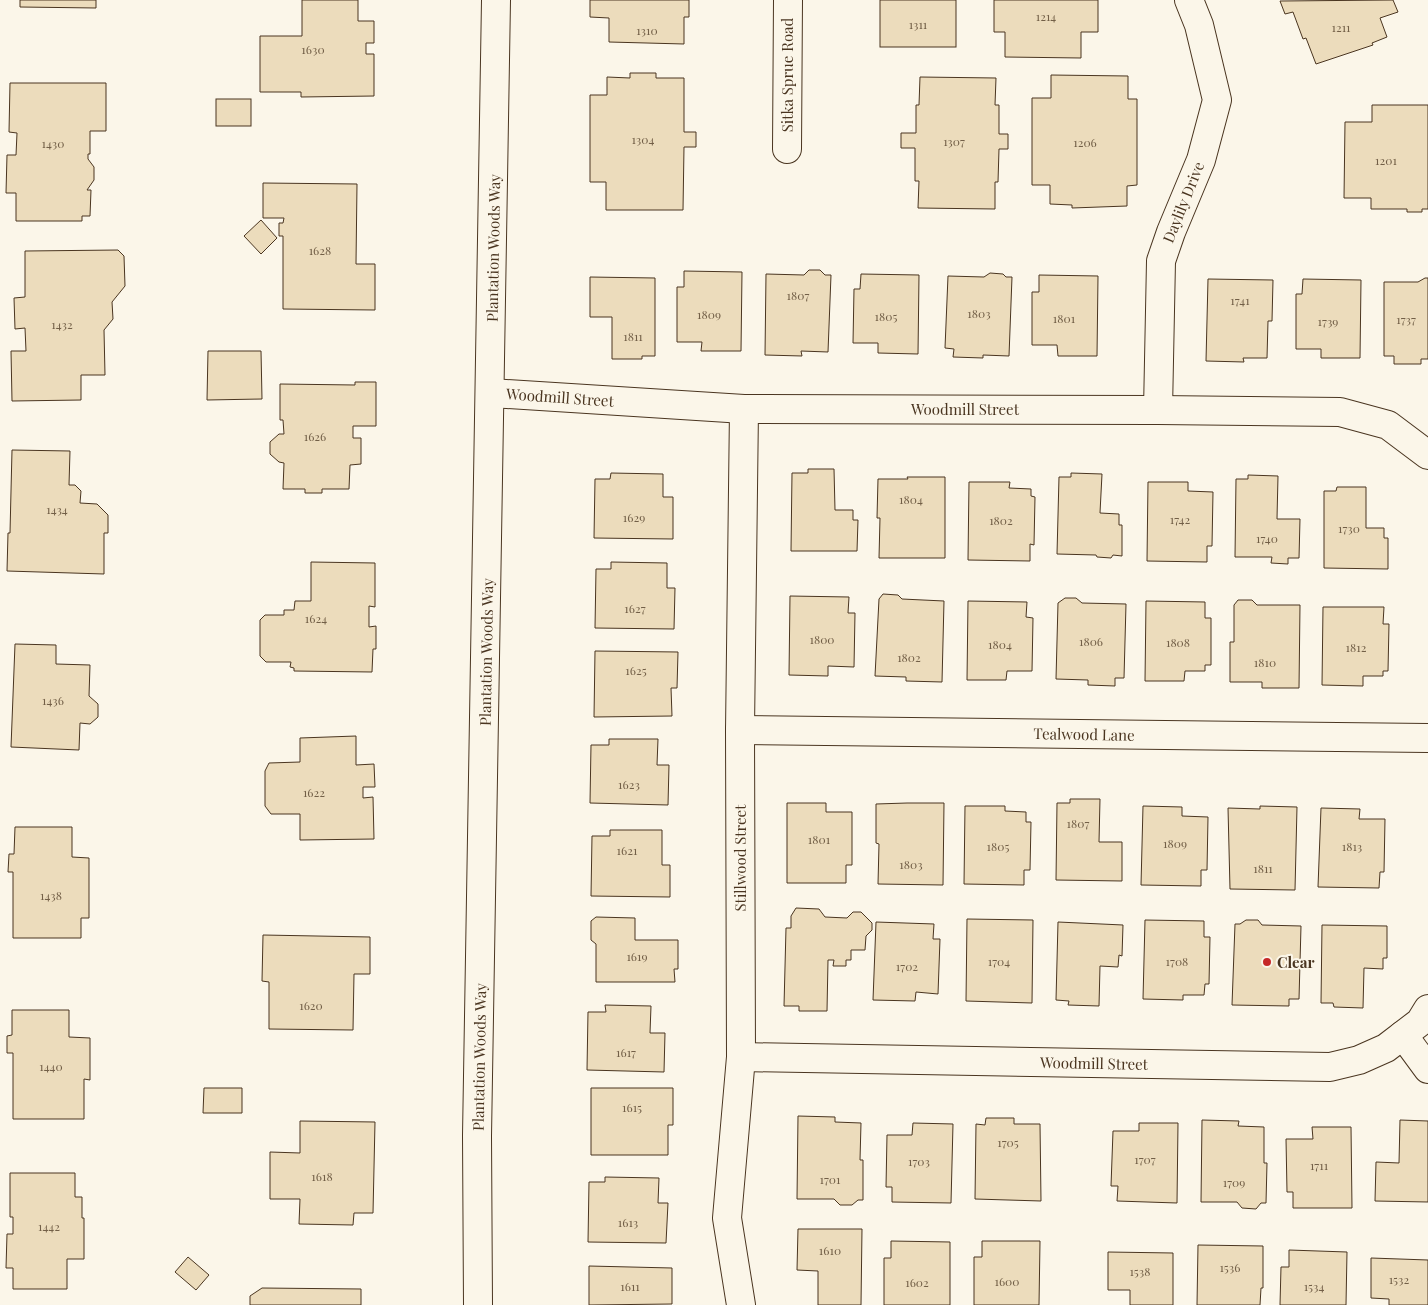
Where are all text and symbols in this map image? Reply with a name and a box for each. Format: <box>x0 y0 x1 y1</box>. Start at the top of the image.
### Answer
house number: 1214 <box>1036 8 1056 24</box>
house number: 1311 <box>909 16 928 32</box>
street label: Sitka Sprue Road <box>777 17 797 132</box>
house number: 1211 <box>1331 19 1351 35</box>
house number: 1310 <box>636 22 658 38</box>
house number: 1630 <box>301 41 325 57</box>
house number: 1304 <box>632 131 654 147</box>
house number: 1307 <box>943 133 965 149</box>
house number: 1206 <box>1073 134 1097 150</box>
house number: 1430 <box>42 135 64 151</box>
house number: 1201 <box>1375 152 1397 168</box>
street label: Daylily Drive <box>1158 158 1208 246</box>
street label: Plantation Woods Way <box>482 174 504 322</box>
house number: 1628 <box>309 242 331 258</box>
house number: 1807 <box>787 287 809 303</box>
house number: 1741 <box>1230 292 1250 308</box>
house number: 1803 <box>967 305 991 321</box>
house number: 1809 <box>697 306 721 322</box>
house number: 1805 <box>875 308 897 324</box>
house number: 1801 <box>1053 310 1076 326</box>
house number: 1737 <box>1396 311 1416 327</box>
house number: 1739 <box>1318 313 1338 329</box>
house number: 1432 <box>51 316 73 332</box>
house number: 1811 <box>623 328 643 344</box>
street label: Woodmill Street <box>504 383 615 411</box>
street label: Woodmill Street <box>910 399 1020 419</box>
house number: 1626 <box>304 428 326 444</box>
house number: 1804 <box>899 491 923 507</box>
house number: 1434 <box>46 501 68 517</box>
house number: 1629 <box>623 509 645 525</box>
house number: 1742 <box>1170 511 1191 527</box>
house number: 1802 <box>989 512 1013 528</box>
house number: 1730 <box>1338 520 1360 536</box>
house number: 1740 <box>1256 530 1278 546</box>
street label: Plantation Woods Way <box>475 578 497 726</box>
house number: 1627 <box>624 600 646 616</box>
house number: 1624 <box>305 610 327 626</box>
house number: 1800 <box>809 631 835 647</box>
house number: 1806 <box>1079 633 1103 649</box>
house number: 1808 <box>1166 634 1190 650</box>
house number: 1804 <box>988 636 1012 652</box>
house number: 1812 <box>1346 639 1367 655</box>
house number: 1802 <box>897 649 921 665</box>
house number: 1810 <box>1254 654 1276 670</box>
house number: 1625 <box>625 662 647 678</box>
house number: 1436 <box>42 692 64 708</box>
street label: Tealwood Lane <box>1033 723 1135 745</box>
house number: 1623 <box>618 776 640 792</box>
house number: 1622 <box>303 784 325 800</box>
street label: Stillwood Street <box>730 804 750 911</box>
house number: 1807 <box>1067 815 1089 831</box>
house number: 1801 <box>808 831 831 847</box>
house number: 1809 <box>1163 835 1187 851</box>
house number: 1805 <box>987 838 1009 854</box>
house number: 1813 <box>1342 838 1362 854</box>
house number: 1621 <box>617 842 638 858</box>
house number: 1803 <box>899 856 923 872</box>
house number: 1811 <box>1253 860 1273 876</box>
house number: 1438 <box>40 887 62 903</box>
house number: 1619 <box>626 948 648 964</box>
place label: Clear <box>1277 952 1314 972</box>
house number: 1704 <box>988 953 1010 969</box>
house number: 1708 <box>1166 953 1188 969</box>
marker: Clear <box>1261 956 1273 968</box>
house number: 1702 <box>896 958 918 974</box>
street label: Plantation Woods Way <box>468 983 490 1131</box>
house number: 1620 <box>299 997 323 1013</box>
house number: 1617 <box>616 1044 636 1060</box>
street label: Woodmill Street <box>1039 1052 1149 1074</box>
house number: 1440 <box>39 1058 63 1074</box>
house number: 1615 <box>622 1099 642 1115</box>
house number: 1705 <box>997 1134 1019 1150</box>
house number: 1707 <box>1134 1151 1156 1167</box>
house number: 1703 <box>908 1153 930 1169</box>
house number: 1711 <box>1310 1157 1329 1173</box>
house number: 1618 <box>311 1168 333 1184</box>
house number: 1701 <box>820 1171 841 1187</box>
house number: 1709 <box>1223 1174 1245 1190</box>
house number: 1613 <box>618 1214 638 1230</box>
house number: 1442 <box>38 1218 60 1234</box>
house number: 1610 <box>819 1242 841 1258</box>
house number: 1536 <box>1220 1259 1240 1275</box>
house number: 1538 <box>1130 1263 1150 1279</box>
house number: 1532 <box>1389 1271 1409 1287</box>
house number: 1600 <box>994 1273 1020 1289</box>
house number: 1602 <box>905 1274 929 1290</box>
house number: 1611 <box>620 1278 640 1294</box>
house number: 1534 <box>1304 1278 1324 1294</box>

